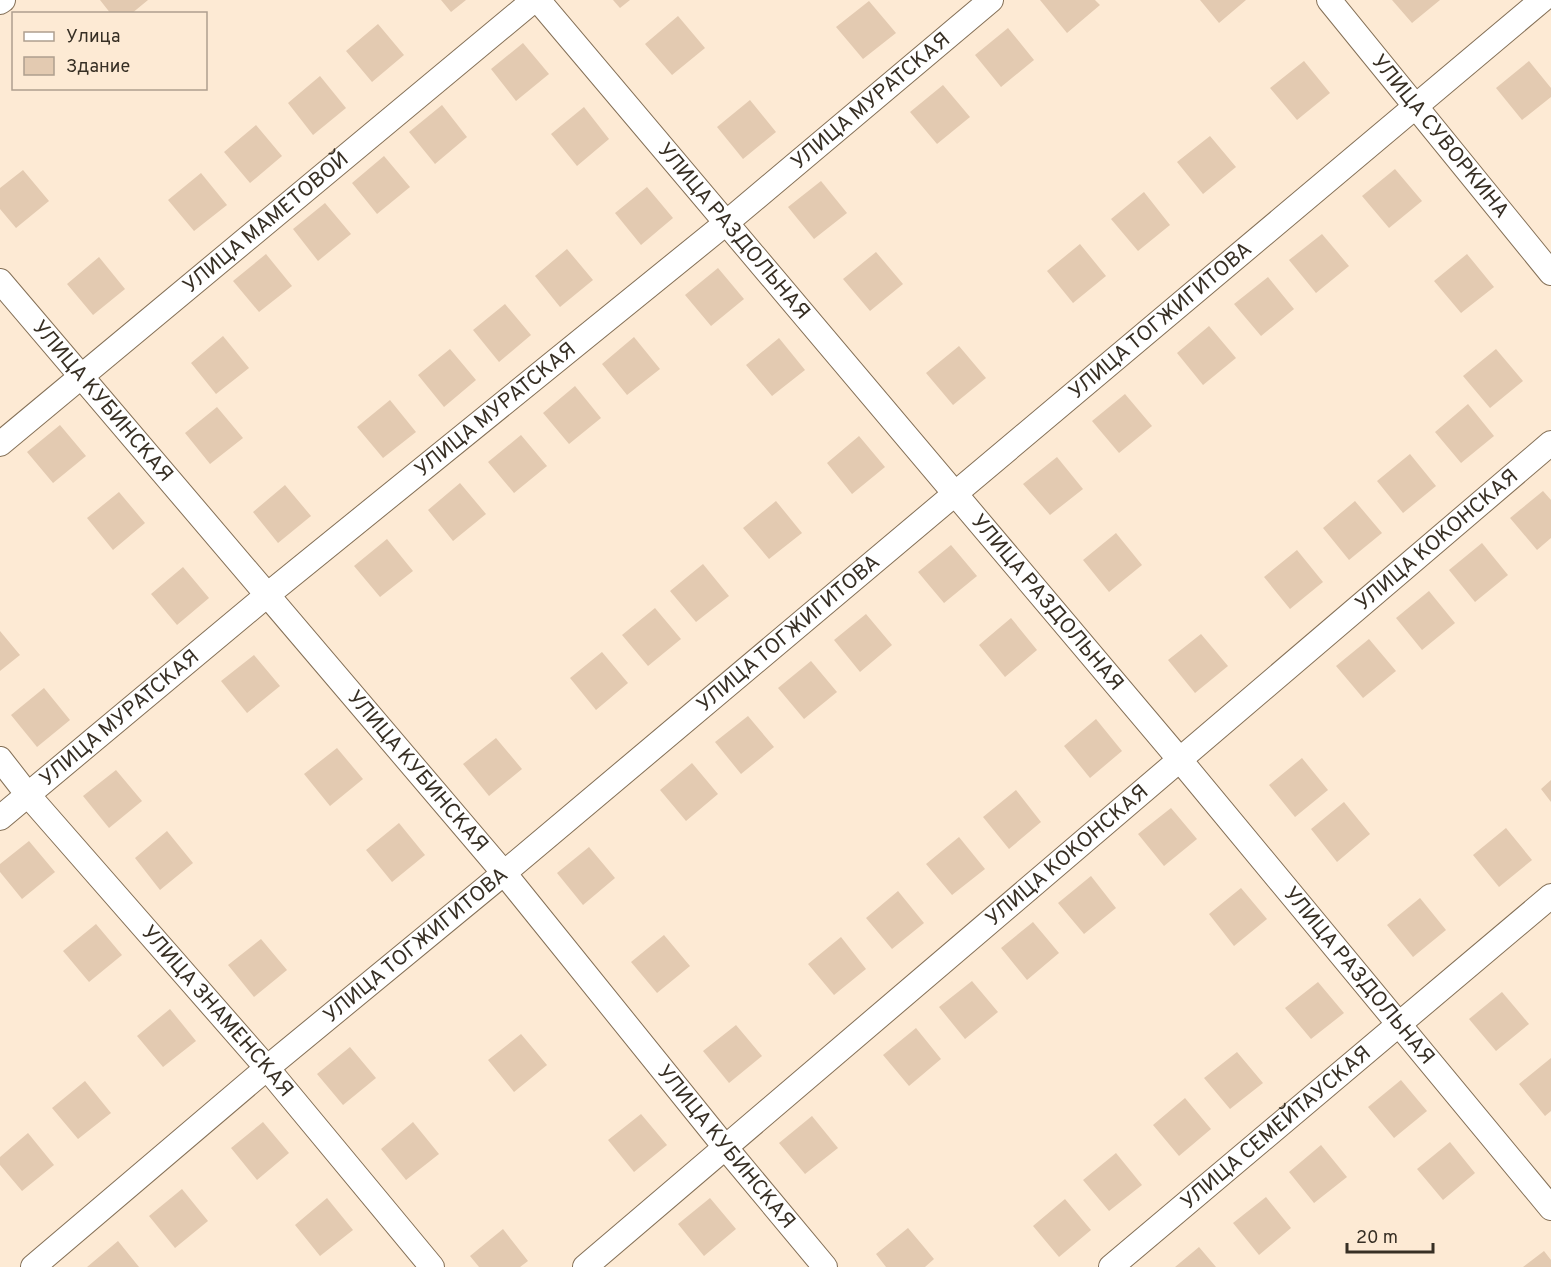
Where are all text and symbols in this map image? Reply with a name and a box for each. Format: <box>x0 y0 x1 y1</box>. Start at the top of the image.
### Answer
legend <box>12 12 207 90</box>
text: Улица <box>66 26 120 49</box>
street label: УЛИЦА МУРАТСКАЯ <box>786 26 956 176</box>
street label: УЛИЦА СУВОРКИНА <box>1365 49 1515 224</box>
text: Здание <box>66 56 130 79</box>
street label: УЛИЦА РАЗДОЛЬНАЯ <box>651 138 816 325</box>
street label: УЛИЦА МАМЕТОВОЙ <box>178 145 355 300</box>
street label: УЛИЦА ТОГЖИГИТОВА <box>1063 236 1258 406</box>
street label: УЛИЦА КУБИНСКАЯ <box>26 315 179 488</box>
street label: УЛИЦА МУРАТСКАЯ <box>409 336 582 483</box>
street label: УЛИЦА КОКОНСКАЯ <box>1350 463 1524 617</box>
street label: УЛИЦА РАЗДОЛЬНАЯ <box>965 509 1129 697</box>
street label: УЛИЦА ТОГЖИГИТОВА <box>691 549 886 718</box>
street label: УЛИЦА МУРАТСКАЯ <box>34 644 205 792</box>
street label: УЛИЦА КУБИНСКАЯ <box>341 685 494 858</box>
street label: УЛИЦА КОКОНСКАЯ <box>980 779 1154 932</box>
street label: УЛИЦА ТОГЖИГИТОВА <box>318 862 514 1029</box>
street label: УЛИЦА РАЗДОЛЬНАЯ <box>1277 881 1440 1070</box>
street label: УЛИЦА ЗНАМЕНСКАЯ <box>135 920 299 1103</box>
street label: УЛИЦА СЕМЕЙТАУСКАЯ <box>1175 1040 1377 1216</box>
street label: УЛИЦА КУБИНСКАЯ <box>651 1059 801 1235</box>
scale bar <box>1347 1216 1432 1254</box>
text: 20 m <box>1356 1227 1398 1250</box>

